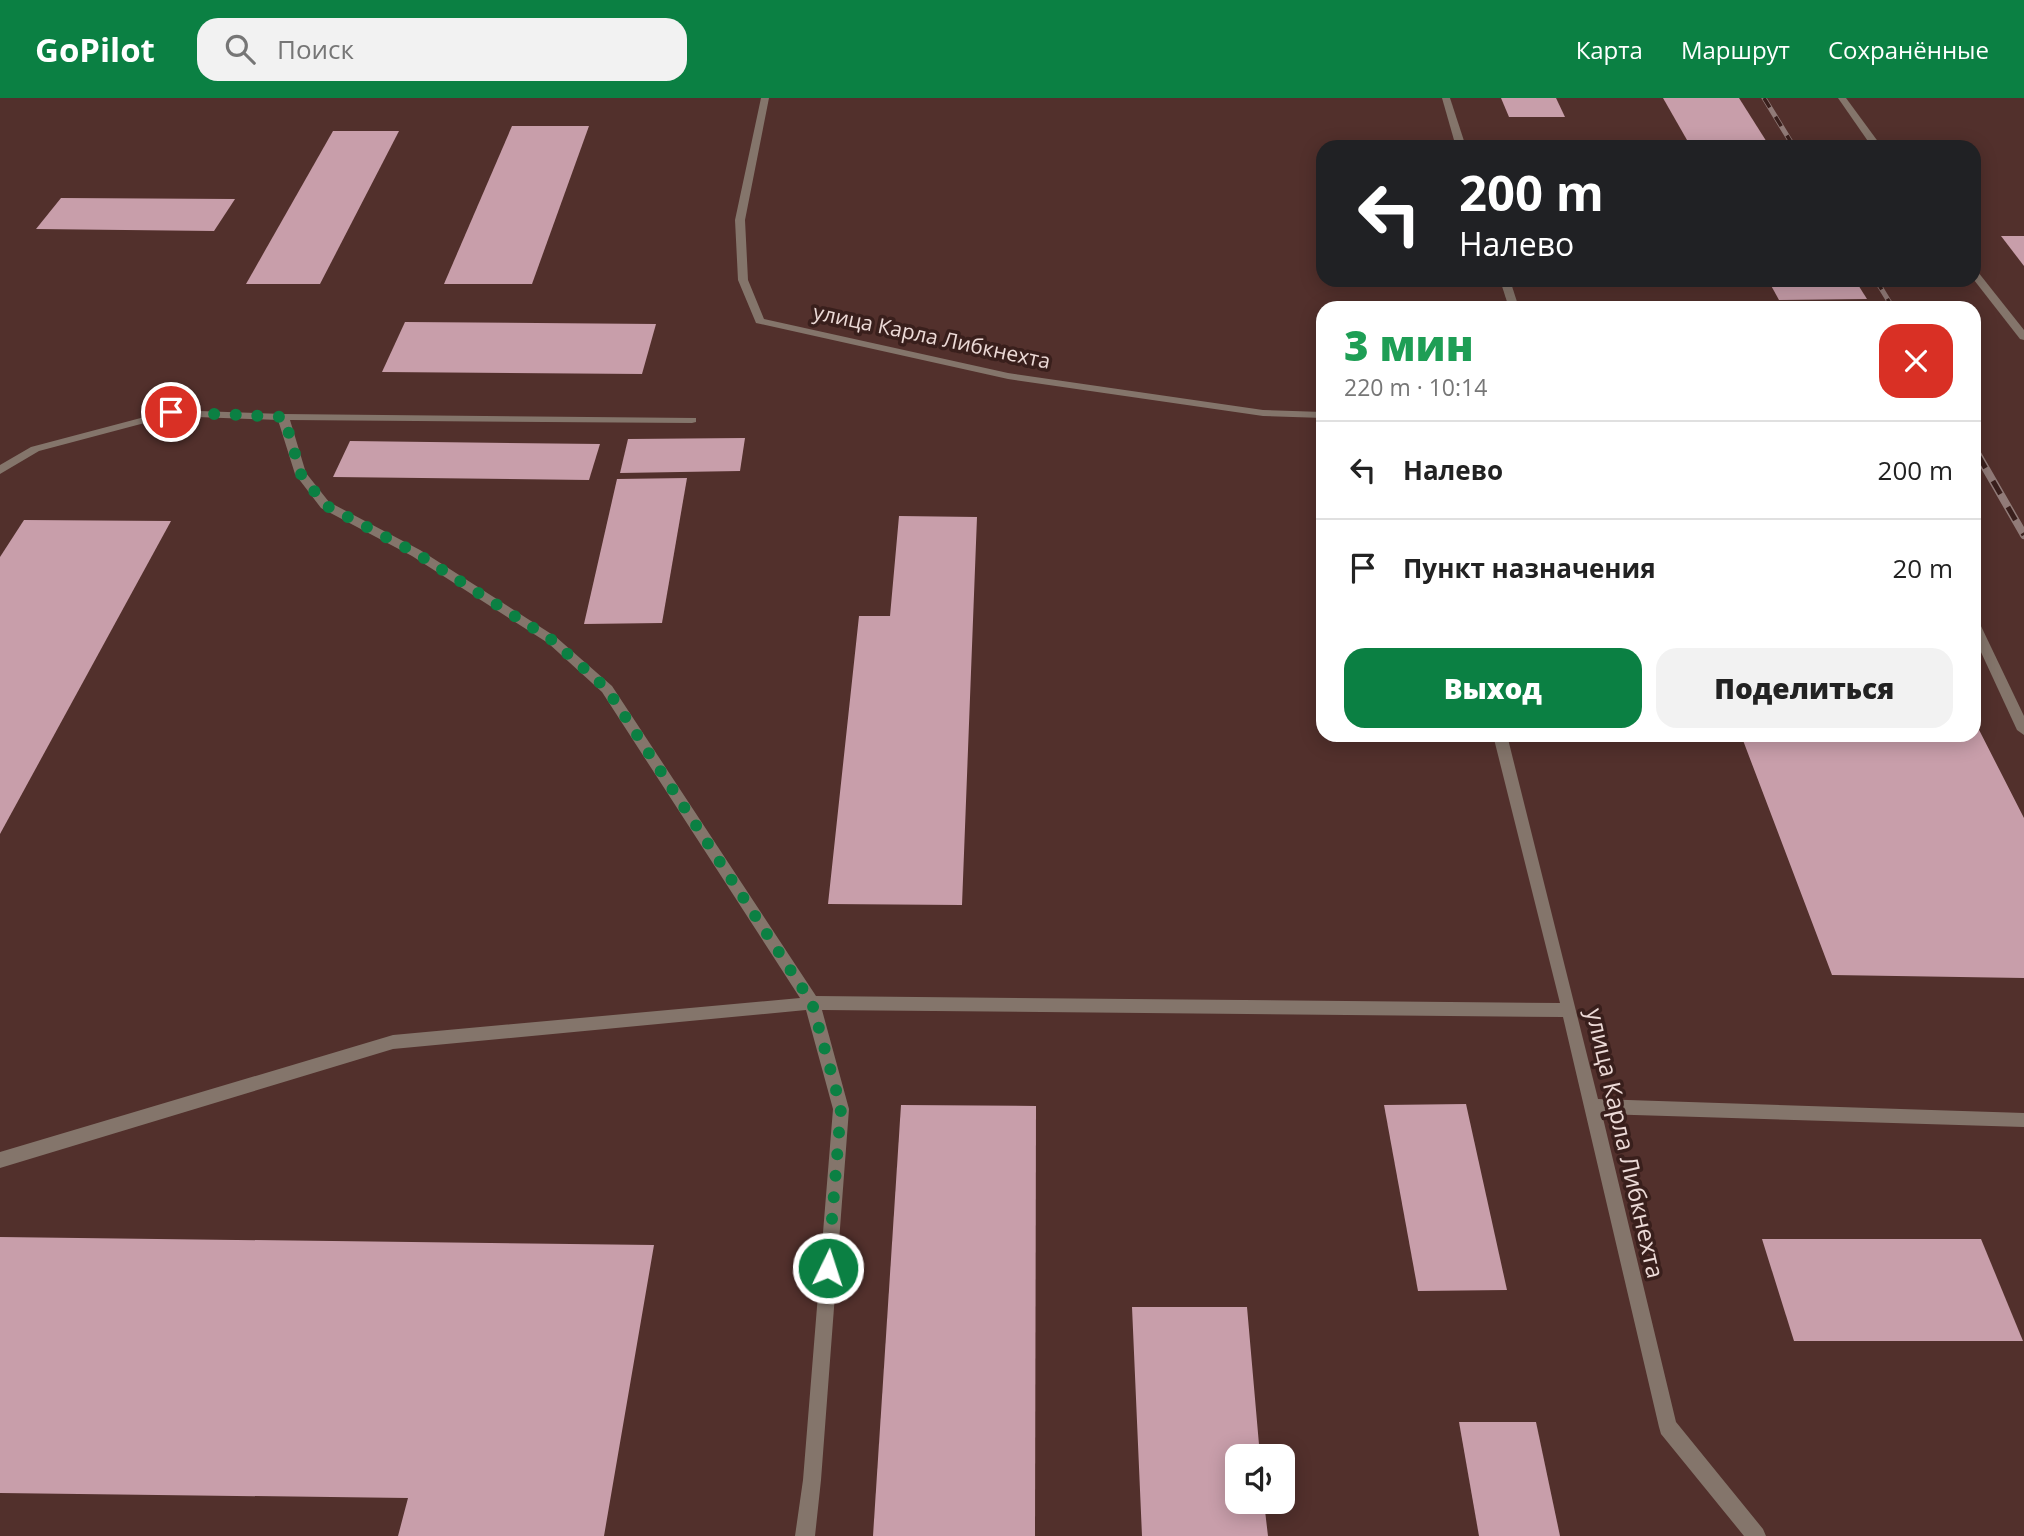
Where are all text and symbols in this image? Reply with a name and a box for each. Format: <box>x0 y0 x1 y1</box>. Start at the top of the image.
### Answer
search box <box>197 18 687 81</box>
text: GoPilot <box>35 27 155 72</box>
icon: search <box>221 30 259 68</box>
text: Поиск <box>277 31 354 67</box>
text: Карта <box>1576 33 1643 66</box>
text: Маршрут <box>1681 33 1790 66</box>
text: Сохранённые <box>1828 33 1989 66</box>
text: 200 m <box>1459 159 1604 225</box>
icon: left <box>1344 168 1435 259</box>
text: Налево <box>1459 222 1574 265</box>
street label: улица Карла Либкнехта <box>811 297 1053 375</box>
text: 3 мин <box>1344 316 1474 373</box>
button: close <box>1879 324 1953 398</box>
text: 220 m · 10:14 <box>1344 371 1487 403</box>
pin <box>141 382 201 442</box>
icon: arrive <box>152 393 190 431</box>
icon: left <box>1344 451 1382 489</box>
text: Налево <box>1403 452 1503 488</box>
text: 200 m <box>1878 452 1953 488</box>
icon: arrive <box>1344 549 1382 587</box>
text: Пункт назначения <box>1403 550 1656 586</box>
text: 20 m <box>1892 550 1953 586</box>
button: Выход <box>1344 648 1642 728</box>
button: Поделиться <box>1656 648 1953 728</box>
street label: улица Карла Либкнехта <box>1579 1005 1673 1281</box>
position arrow <box>791 1231 865 1305</box>
map controls <box>1225 1444 1295 1514</box>
button: sound <box>1225 1444 1295 1514</box>

